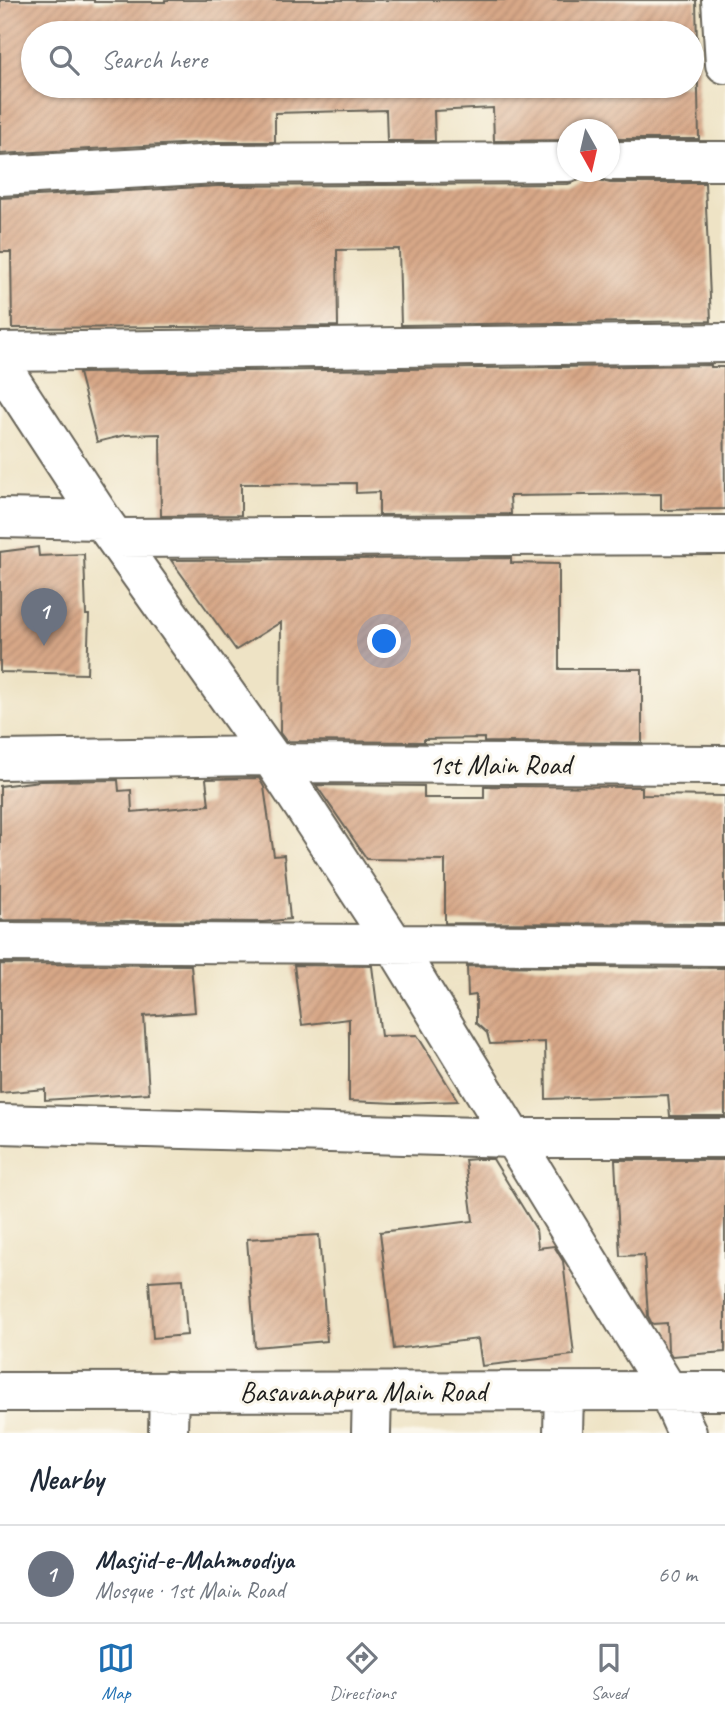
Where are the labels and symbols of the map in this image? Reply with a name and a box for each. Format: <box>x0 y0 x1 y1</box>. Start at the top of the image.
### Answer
north arrow <box>557 119 620 182</box>
pin: 1 <box>21 588 67 646</box>
your location <box>367 624 401 658</box>
street label: 1st Main Road <box>429 747 575 782</box>
street label: Basavanapura Main Road <box>240 1374 490 1409</box>

